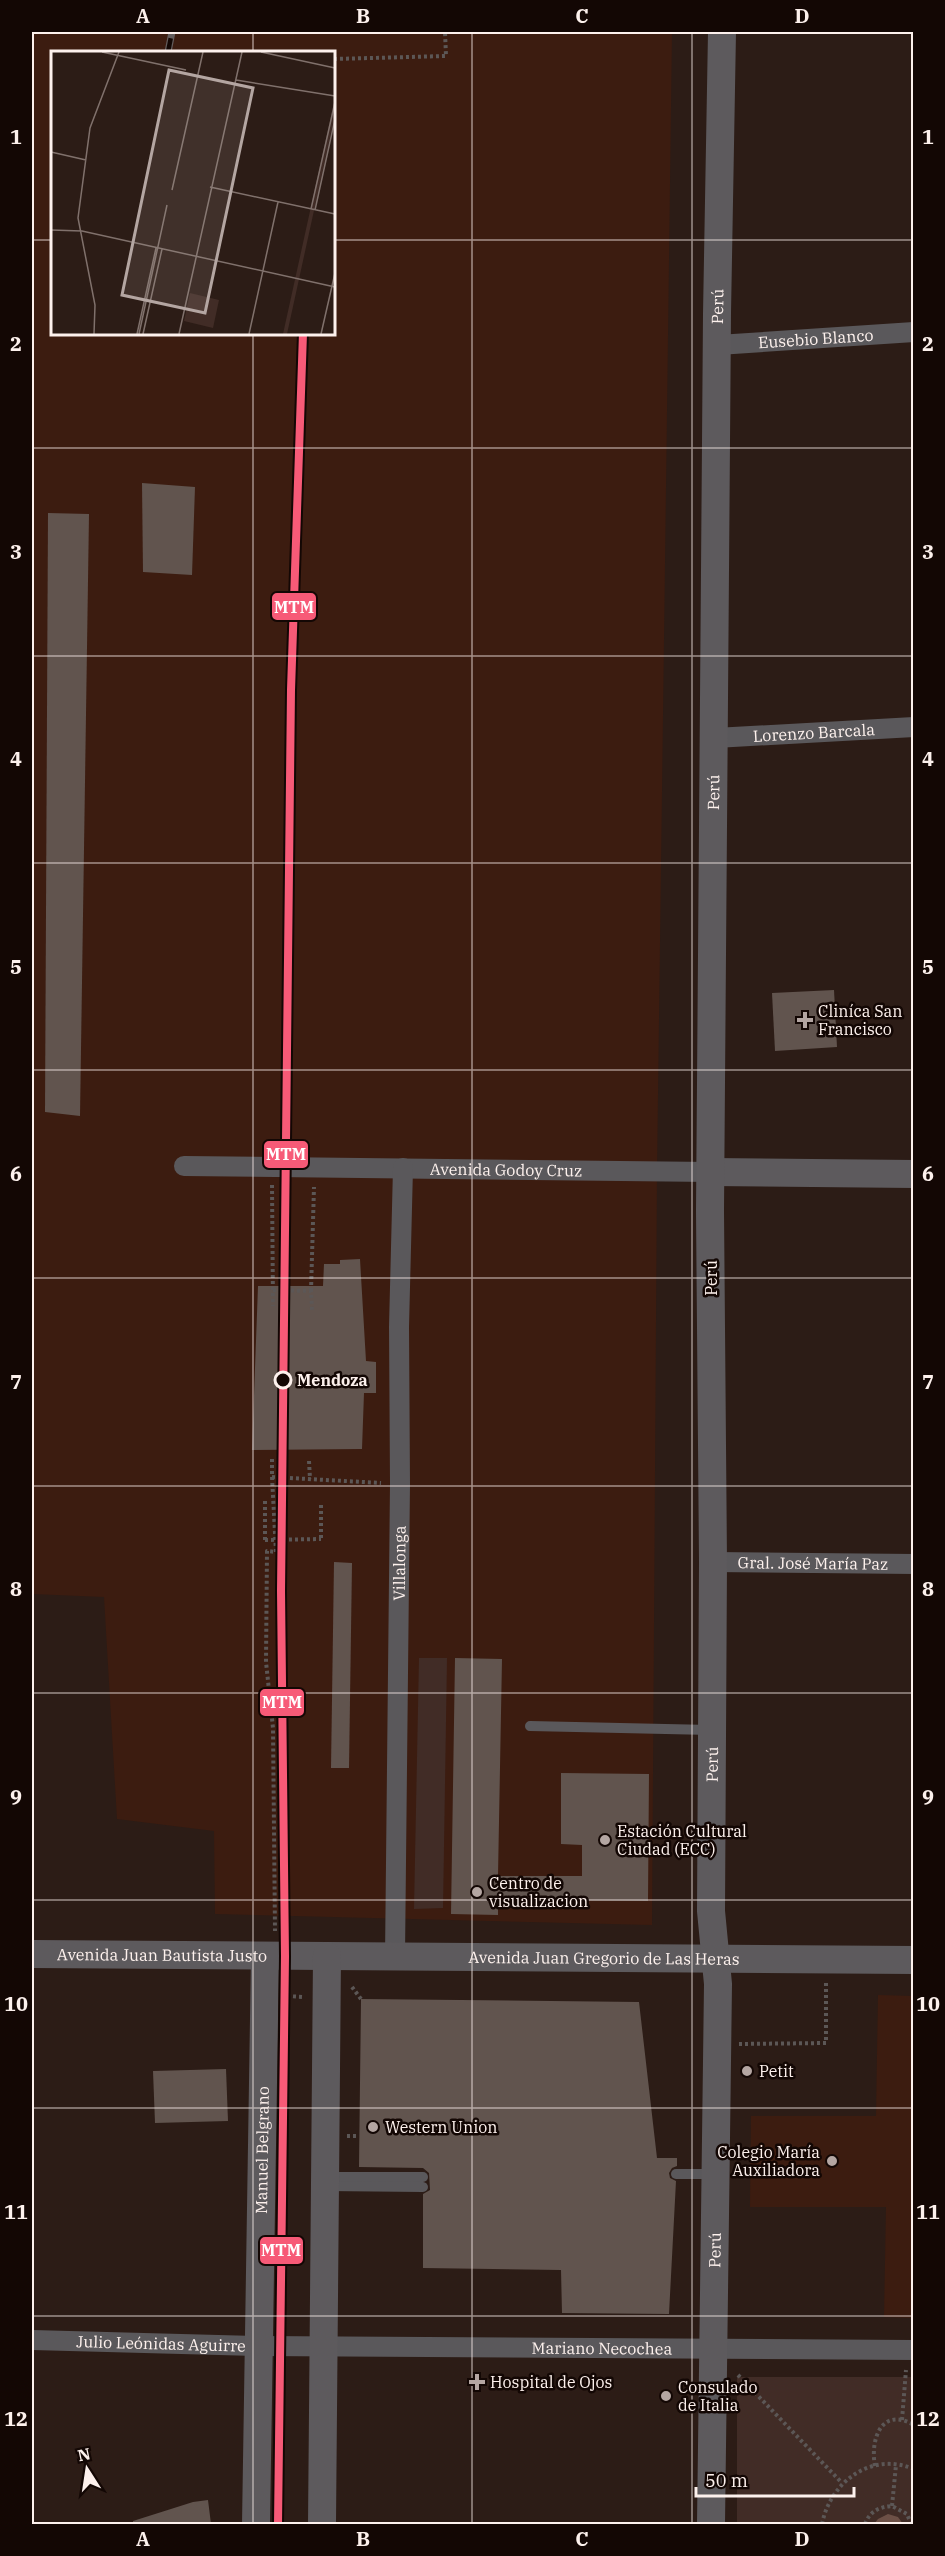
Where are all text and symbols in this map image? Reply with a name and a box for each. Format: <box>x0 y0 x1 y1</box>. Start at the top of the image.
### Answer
text: A <box>136 2 150 29</box>
text: B <box>356 2 370 29</box>
text: C <box>575 2 589 29</box>
text: D <box>794 2 810 29</box>
inset map <box>51 51 334 334</box>
text: 1 <box>10 123 22 150</box>
text: 1 <box>922 123 934 150</box>
street label: Perú <box>707 288 727 324</box>
street label: Eusebio Blanco <box>757 325 874 352</box>
text: 2 <box>10 330 22 357</box>
text: 2 <box>922 330 934 357</box>
text: 3 <box>10 538 22 565</box>
text: 3 <box>922 538 934 565</box>
line badge: MTM <box>271 592 317 621</box>
text: MTM <box>274 597 314 617</box>
street label: Lorenzo Barcala <box>752 719 876 746</box>
text: 4 <box>10 745 22 772</box>
text: 4 <box>922 745 934 772</box>
street label: Perú <box>703 774 723 810</box>
text: 5 <box>10 953 22 980</box>
text: 5 <box>922 953 934 980</box>
place label: Cliníca San Francisco <box>818 1001 903 1039</box>
marker: Cliníca San Francisco <box>796 1011 814 1029</box>
line badge: MTM <box>263 1140 309 1169</box>
text: MTM <box>266 1144 306 1164</box>
street label: Avenida Godoy Cruz <box>430 1159 582 1181</box>
text: 6 <box>10 1160 22 1187</box>
text: 6 <box>922 1160 934 1187</box>
street label: Perú <box>701 1260 721 1296</box>
text: 7 <box>10 1368 22 1395</box>
text: 7 <box>922 1368 934 1395</box>
place label: Mendoza <box>297 1370 368 1390</box>
marker: Mendoza <box>274 1371 292 1389</box>
street label: Villalonga <box>389 1525 410 1601</box>
street label: Gral. José María Paz <box>738 1552 888 1574</box>
text: 8 <box>10 1575 22 1602</box>
text: 8 <box>922 1575 934 1602</box>
line badge: MTM <box>259 1688 305 1717</box>
text: MTM <box>262 1692 302 1712</box>
street label: Perú <box>702 1746 722 1782</box>
text: 9 <box>10 1783 22 1810</box>
text: 9 <box>922 1783 934 1810</box>
place label: Estación Cultural Ciudad (ECC) <box>617 1821 747 1859</box>
marker: Estación Cultural Ciudad (ECC) <box>598 1833 612 1847</box>
place label: Centro de visualizacion <box>489 1873 588 1911</box>
marker: Centro de visualizacion <box>470 1885 484 1899</box>
street label: Avenida Juan Bautista Justo <box>57 1944 267 1966</box>
street label: Avenida Juan Gregorio de Las Heras <box>468 1947 740 1969</box>
text: 10 <box>4 1990 28 2017</box>
text: 10 <box>916 1990 940 2017</box>
place label: Petit <box>759 2061 794 2081</box>
marker: Petit <box>740 2064 754 2078</box>
street label: Manuel Belgrano <box>251 2086 273 2214</box>
place label: Western Union <box>385 2117 498 2137</box>
marker: Western Union <box>366 2120 380 2134</box>
place label: Colegio María Auxiliadora <box>717 2142 820 2180</box>
marker: Colegio María Auxiliadora <box>825 2154 839 2168</box>
text: 11 <box>4 2198 28 2225</box>
text: 11 <box>916 2198 940 2225</box>
street label: Perú <box>704 2232 725 2268</box>
line badge: MTM <box>259 2236 304 2265</box>
text: MTM <box>261 2240 301 2260</box>
street label: Julio Leónidas Aguirre <box>76 2331 246 2356</box>
street label: Mariano Necochea <box>532 2338 673 2359</box>
place label: Hospital de Ojos <box>490 2372 612 2392</box>
marker: Hospital de Ojos <box>468 2373 486 2391</box>
place label: Consulado de Italia <box>678 2377 757 2415</box>
marker: Consulado de Italia <box>659 2389 673 2403</box>
text: 12 <box>4 2405 28 2432</box>
text: 12 <box>916 2405 940 2432</box>
north arrow <box>57 2439 117 2499</box>
text: N <box>76 2443 92 2465</box>
scale bar <box>696 2460 854 2498</box>
text: 50 m <box>705 2469 748 2492</box>
text: A <box>136 2525 150 2552</box>
text: B <box>356 2525 370 2552</box>
text: C <box>575 2525 589 2552</box>
text: D <box>794 2525 810 2552</box>

